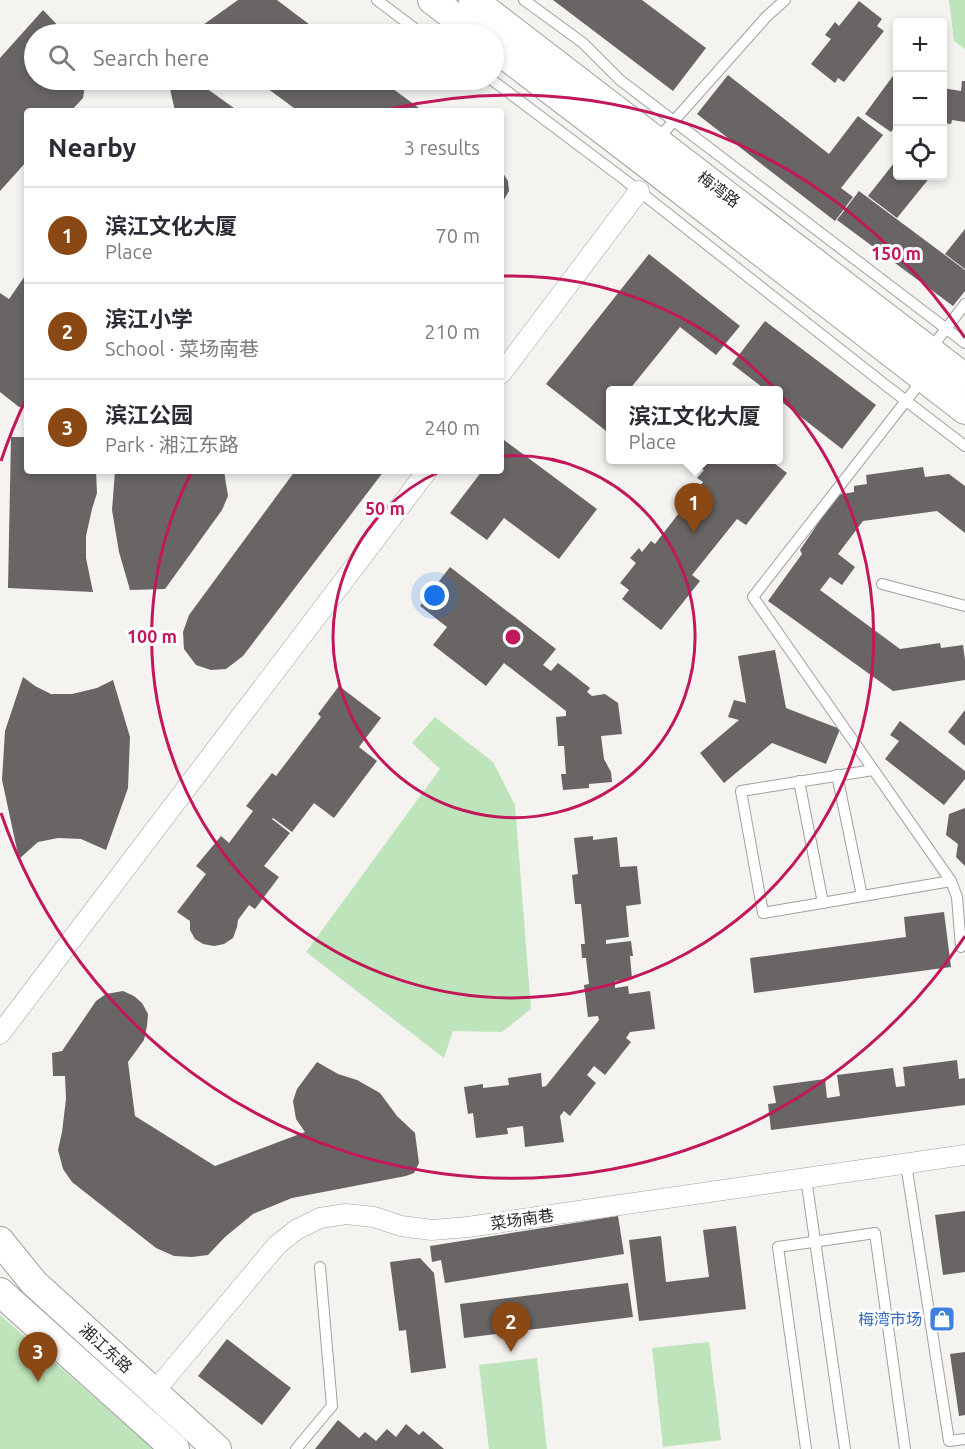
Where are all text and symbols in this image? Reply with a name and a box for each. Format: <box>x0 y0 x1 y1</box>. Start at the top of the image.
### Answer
map controls <box>893 18 947 180</box>
button: + <box>893 18 947 72</box>
search box <box>24 24 504 90</box>
icon: search <box>45 41 78 74</box>
text: Search here <box>93 45 209 70</box>
button: − <box>893 72 947 126</box>
button: locate <box>893 126 947 180</box>
text: Nearby <box>48 133 136 162</box>
text: 3 results <box>404 136 480 159</box>
street label: 梅湾路 <box>694 167 744 211</box>
text: 滨江文化大厦 <box>105 213 237 238</box>
text: 1 <box>62 224 73 247</box>
text: 70 m <box>436 224 480 247</box>
text: Place <box>105 240 153 263</box>
text: 150 m <box>871 243 921 263</box>
text: 滨江小学 <box>105 306 193 331</box>
text: 2 <box>62 320 73 343</box>
text: 210 m <box>424 320 480 343</box>
text: School · 菜场南巷 <box>105 337 259 360</box>
popup <box>606 386 783 464</box>
text: 滨江公园 <box>105 402 193 427</box>
text: 滨江文化大厦 <box>628 403 761 428</box>
text: 3 <box>62 416 73 439</box>
text: 240 m <box>424 416 480 439</box>
text: Place <box>628 430 676 453</box>
text: Park · 湘江东路 <box>105 433 239 456</box>
pin: 1 <box>674 484 714 533</box>
text: 50 m <box>365 498 405 518</box>
your location <box>420 581 449 610</box>
text: 100 m <box>127 626 177 646</box>
centre of rings <box>503 627 523 647</box>
street label: 菜场南巷 <box>489 1206 555 1232</box>
pin: 2 <box>492 1302 530 1352</box>
shop icon: 梅湾市场 <box>927 1304 957 1334</box>
place label: 梅湾市场 <box>858 1310 922 1328</box>
street label: 湘江东路 <box>76 1320 136 1376</box>
pin: 3 <box>18 1332 57 1382</box>

